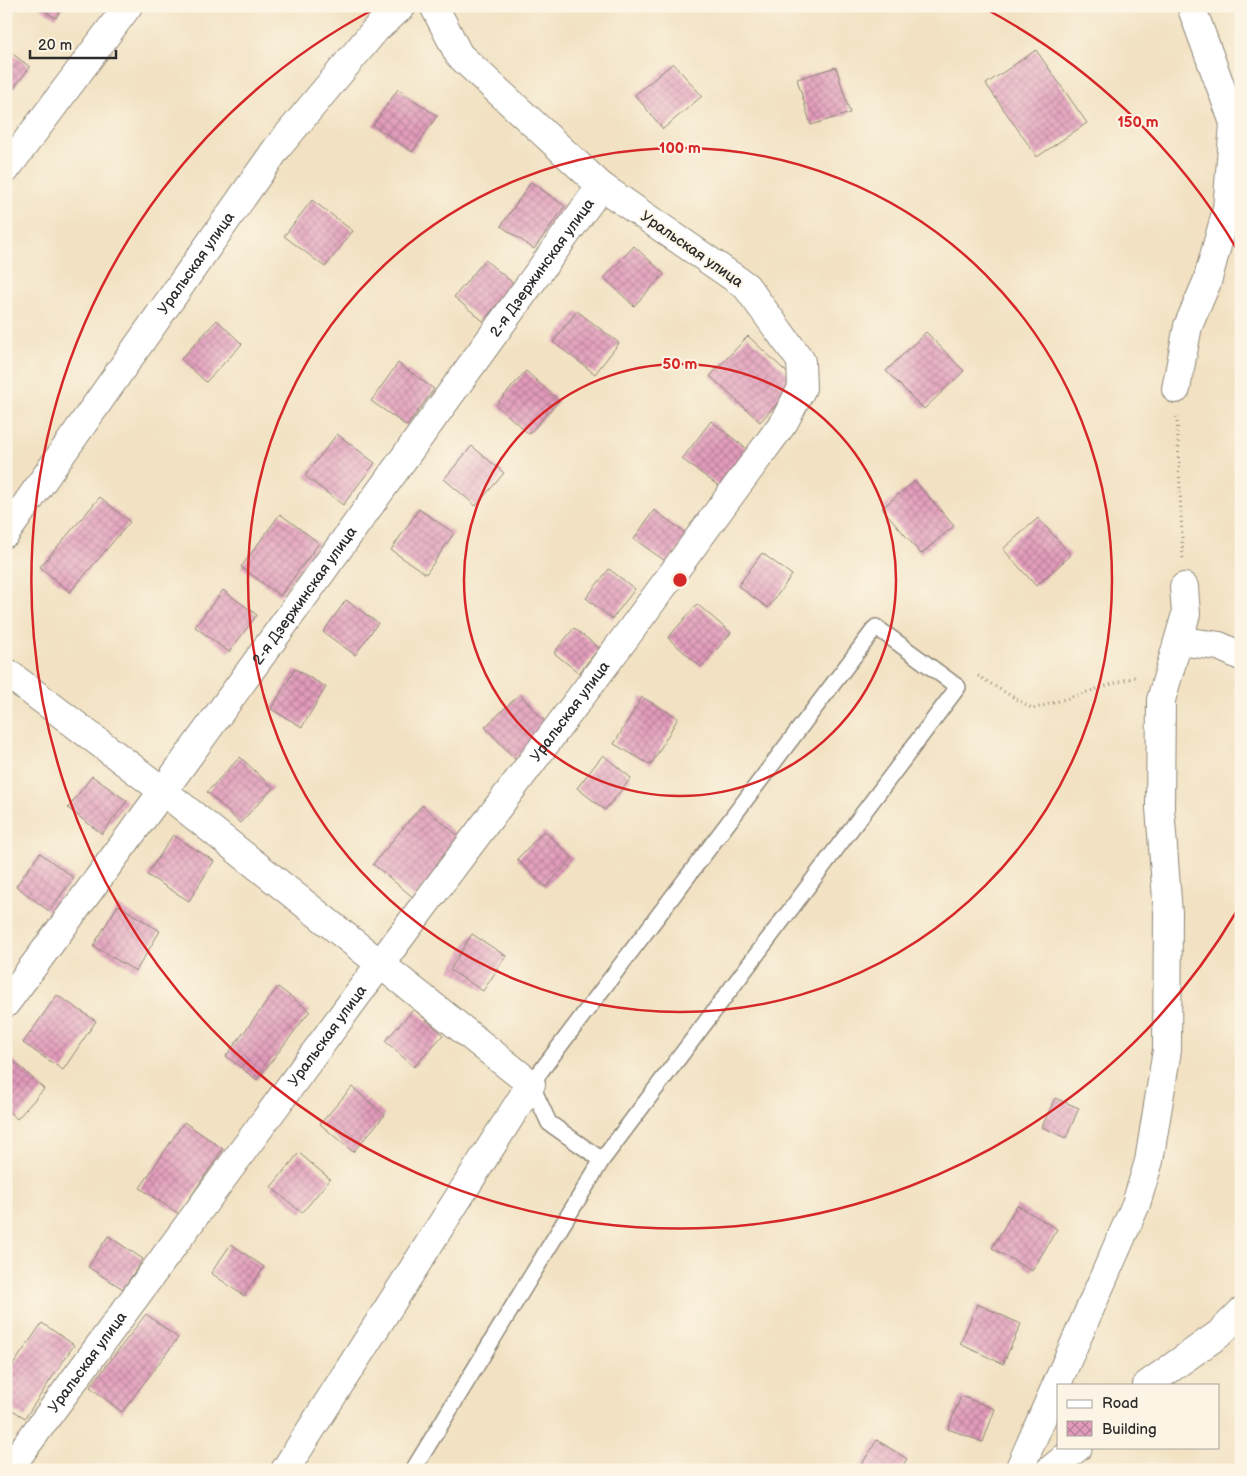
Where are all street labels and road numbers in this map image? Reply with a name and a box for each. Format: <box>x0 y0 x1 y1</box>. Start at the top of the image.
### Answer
street label: 2-я Дзержинская улица <box>486 195 599 341</box>
street label: Уральская улица <box>637 207 747 292</box>
street label: Уральская улица <box>154 208 239 318</box>
street label: 2-я Дзержинская улица <box>248 523 361 669</box>
street label: Уральская улица <box>526 658 614 766</box>
street label: Уральская улица <box>284 982 371 1090</box>
street label: Уральская улица <box>44 1308 131 1417</box>

